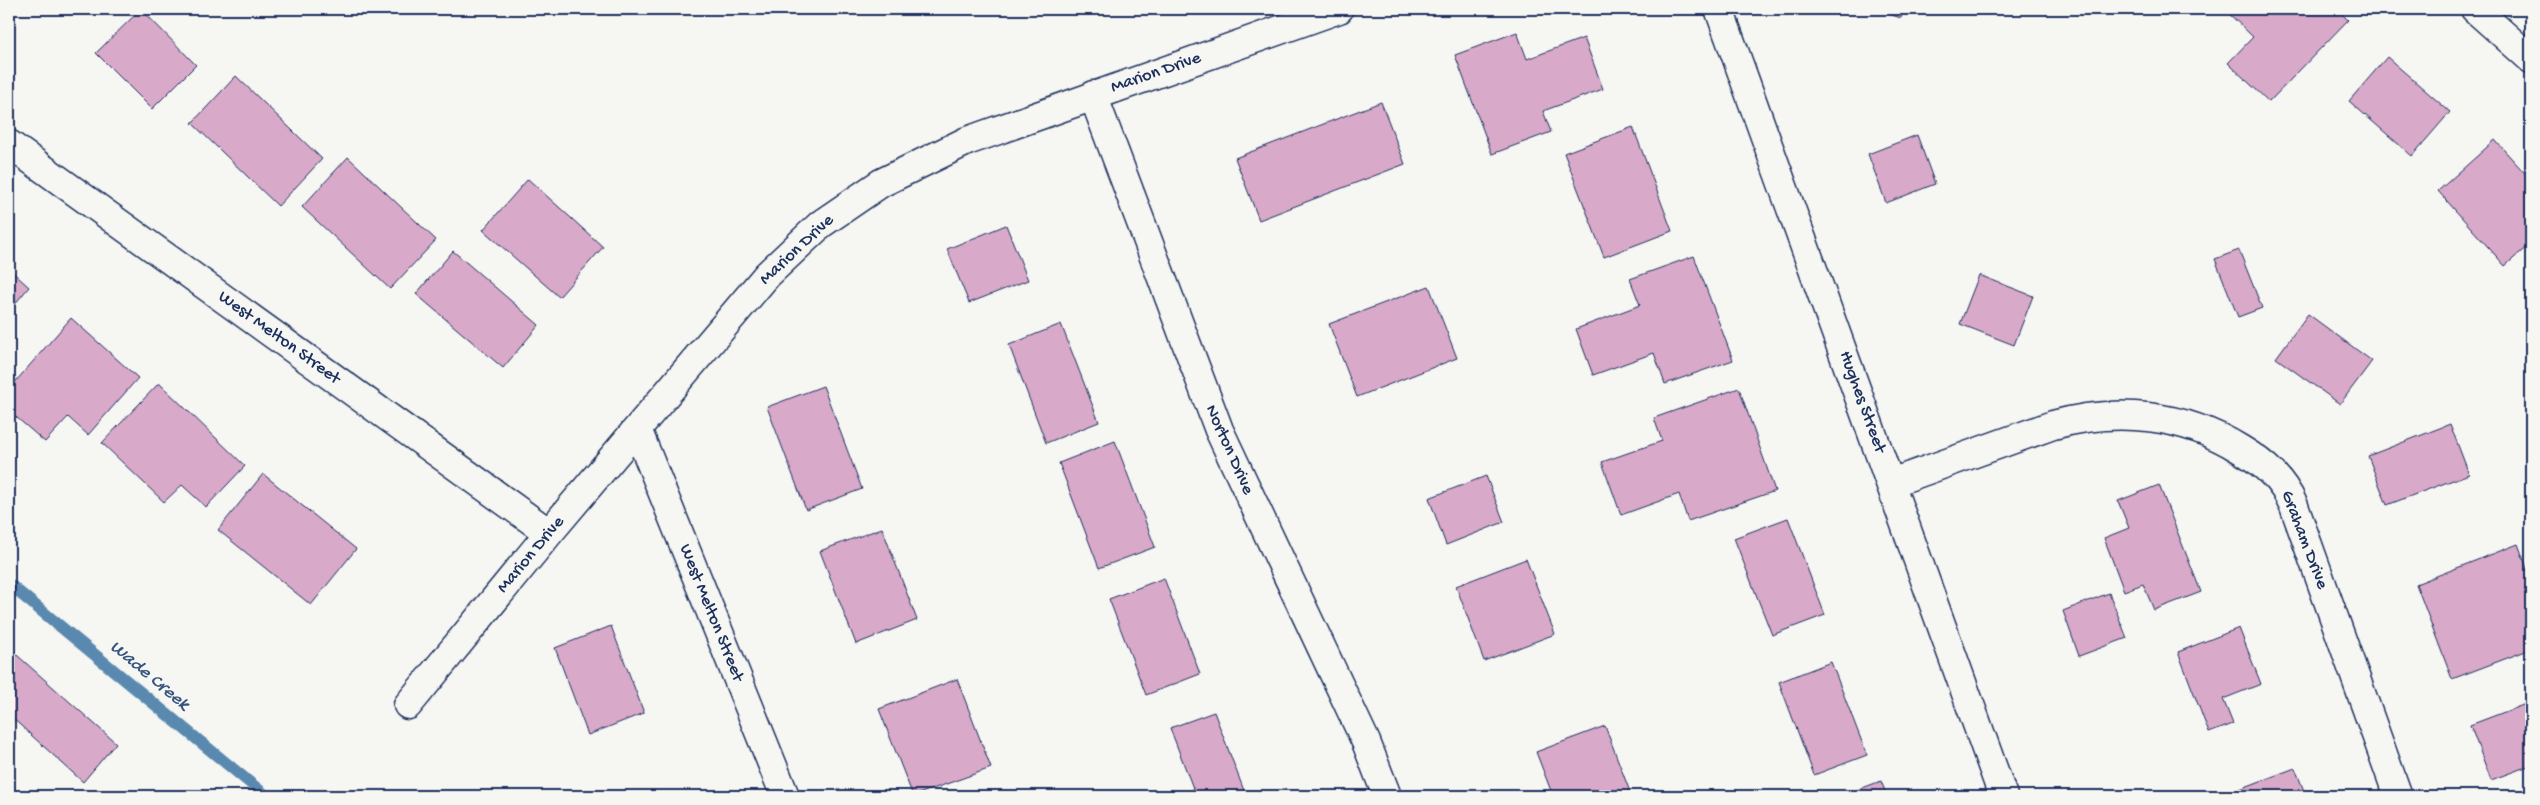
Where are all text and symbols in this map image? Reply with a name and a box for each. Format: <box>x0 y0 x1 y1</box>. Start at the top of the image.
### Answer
street label: Marion Drive <box>1108 48 1205 98</box>
street label: Marion Drive <box>755 210 839 290</box>
street label: West Melton Street <box>214 287 346 390</box>
street label: Hughes Street <box>1834 348 1891 457</box>
street label: Norton Drive <box>1200 402 1258 499</box>
street label: Graham Drive <box>2276 488 2333 593</box>
street label: Marion Drive <box>493 512 570 598</box>
street label: West Melton Street <box>674 541 749 686</box>
water label: Wade Creek <box>104 636 195 717</box>

